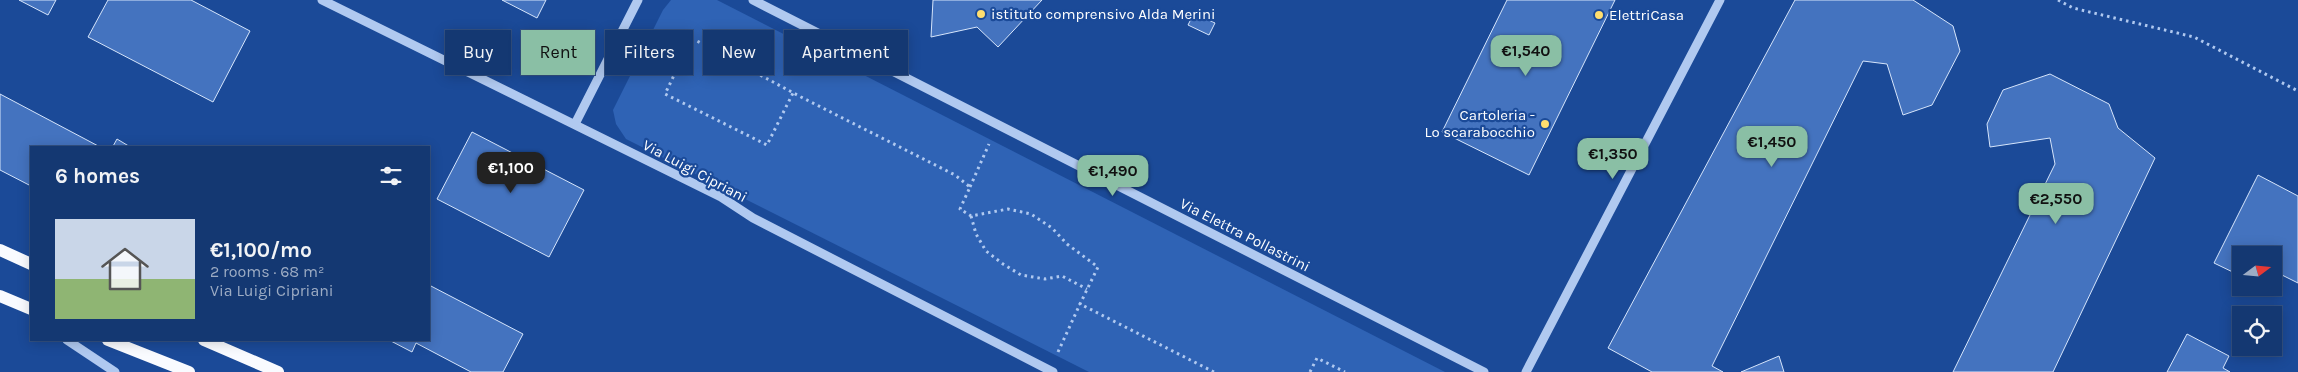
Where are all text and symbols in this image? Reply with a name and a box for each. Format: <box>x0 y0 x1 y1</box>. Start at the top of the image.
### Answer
place label: istituto comprensivo Alda Merini <box>991 5 1216 23</box>
place label: ElettriCasa <box>1609 6 1684 24</box>
marker: istituto comprensivo Alda Merini <box>975 8 987 20</box>
marker: ElettriCasa <box>1593 9 1605 21</box>
chip: Buy <box>445 30 511 75</box>
chip: Rent <box>521 30 595 75</box>
chip: Filters <box>605 30 693 75</box>
chip: New <box>703 30 774 75</box>
chip: Apartment <box>784 30 908 75</box>
pin: €1,540 <box>1485 34 1567 77</box>
text: €1,540 <box>1502 41 1550 60</box>
place label: Cartoleria - Lo scarabocchio <box>1424 106 1535 141</box>
marker: Cartoleria - Lo scarabocchio <box>1539 118 1551 130</box>
pin: €1,450 <box>1731 126 1813 168</box>
text: €1,450 <box>1748 132 1796 151</box>
street label: Via Luigi Cipriani <box>640 136 750 206</box>
pin: €1,350 <box>1572 138 1654 180</box>
text: €1,350 <box>1588 144 1638 163</box>
pin: €1,100 <box>470 152 552 194</box>
pin: €1,490 <box>1072 154 1154 197</box>
text: €1,100 <box>488 158 534 177</box>
text: €1,490 <box>1088 161 1138 180</box>
icon: filters <box>377 162 405 190</box>
text: 6 homes <box>55 164 140 188</box>
pin: €2,550 <box>2015 182 2097 225</box>
text: €2,550 <box>2030 189 2082 208</box>
street label: Via Elettra Pollastrini <box>1177 194 1313 276</box>
text: €1,100/mo <box>210 238 312 262</box>
icon: home <box>95 239 155 299</box>
north arrow <box>2232 246 2282 296</box>
map controls <box>2232 246 2282 356</box>
text: 2 rooms · 68 m² <box>210 262 324 281</box>
text: Via Luigi Cipriani <box>210 281 334 300</box>
button: locate <box>2232 306 2282 356</box>

